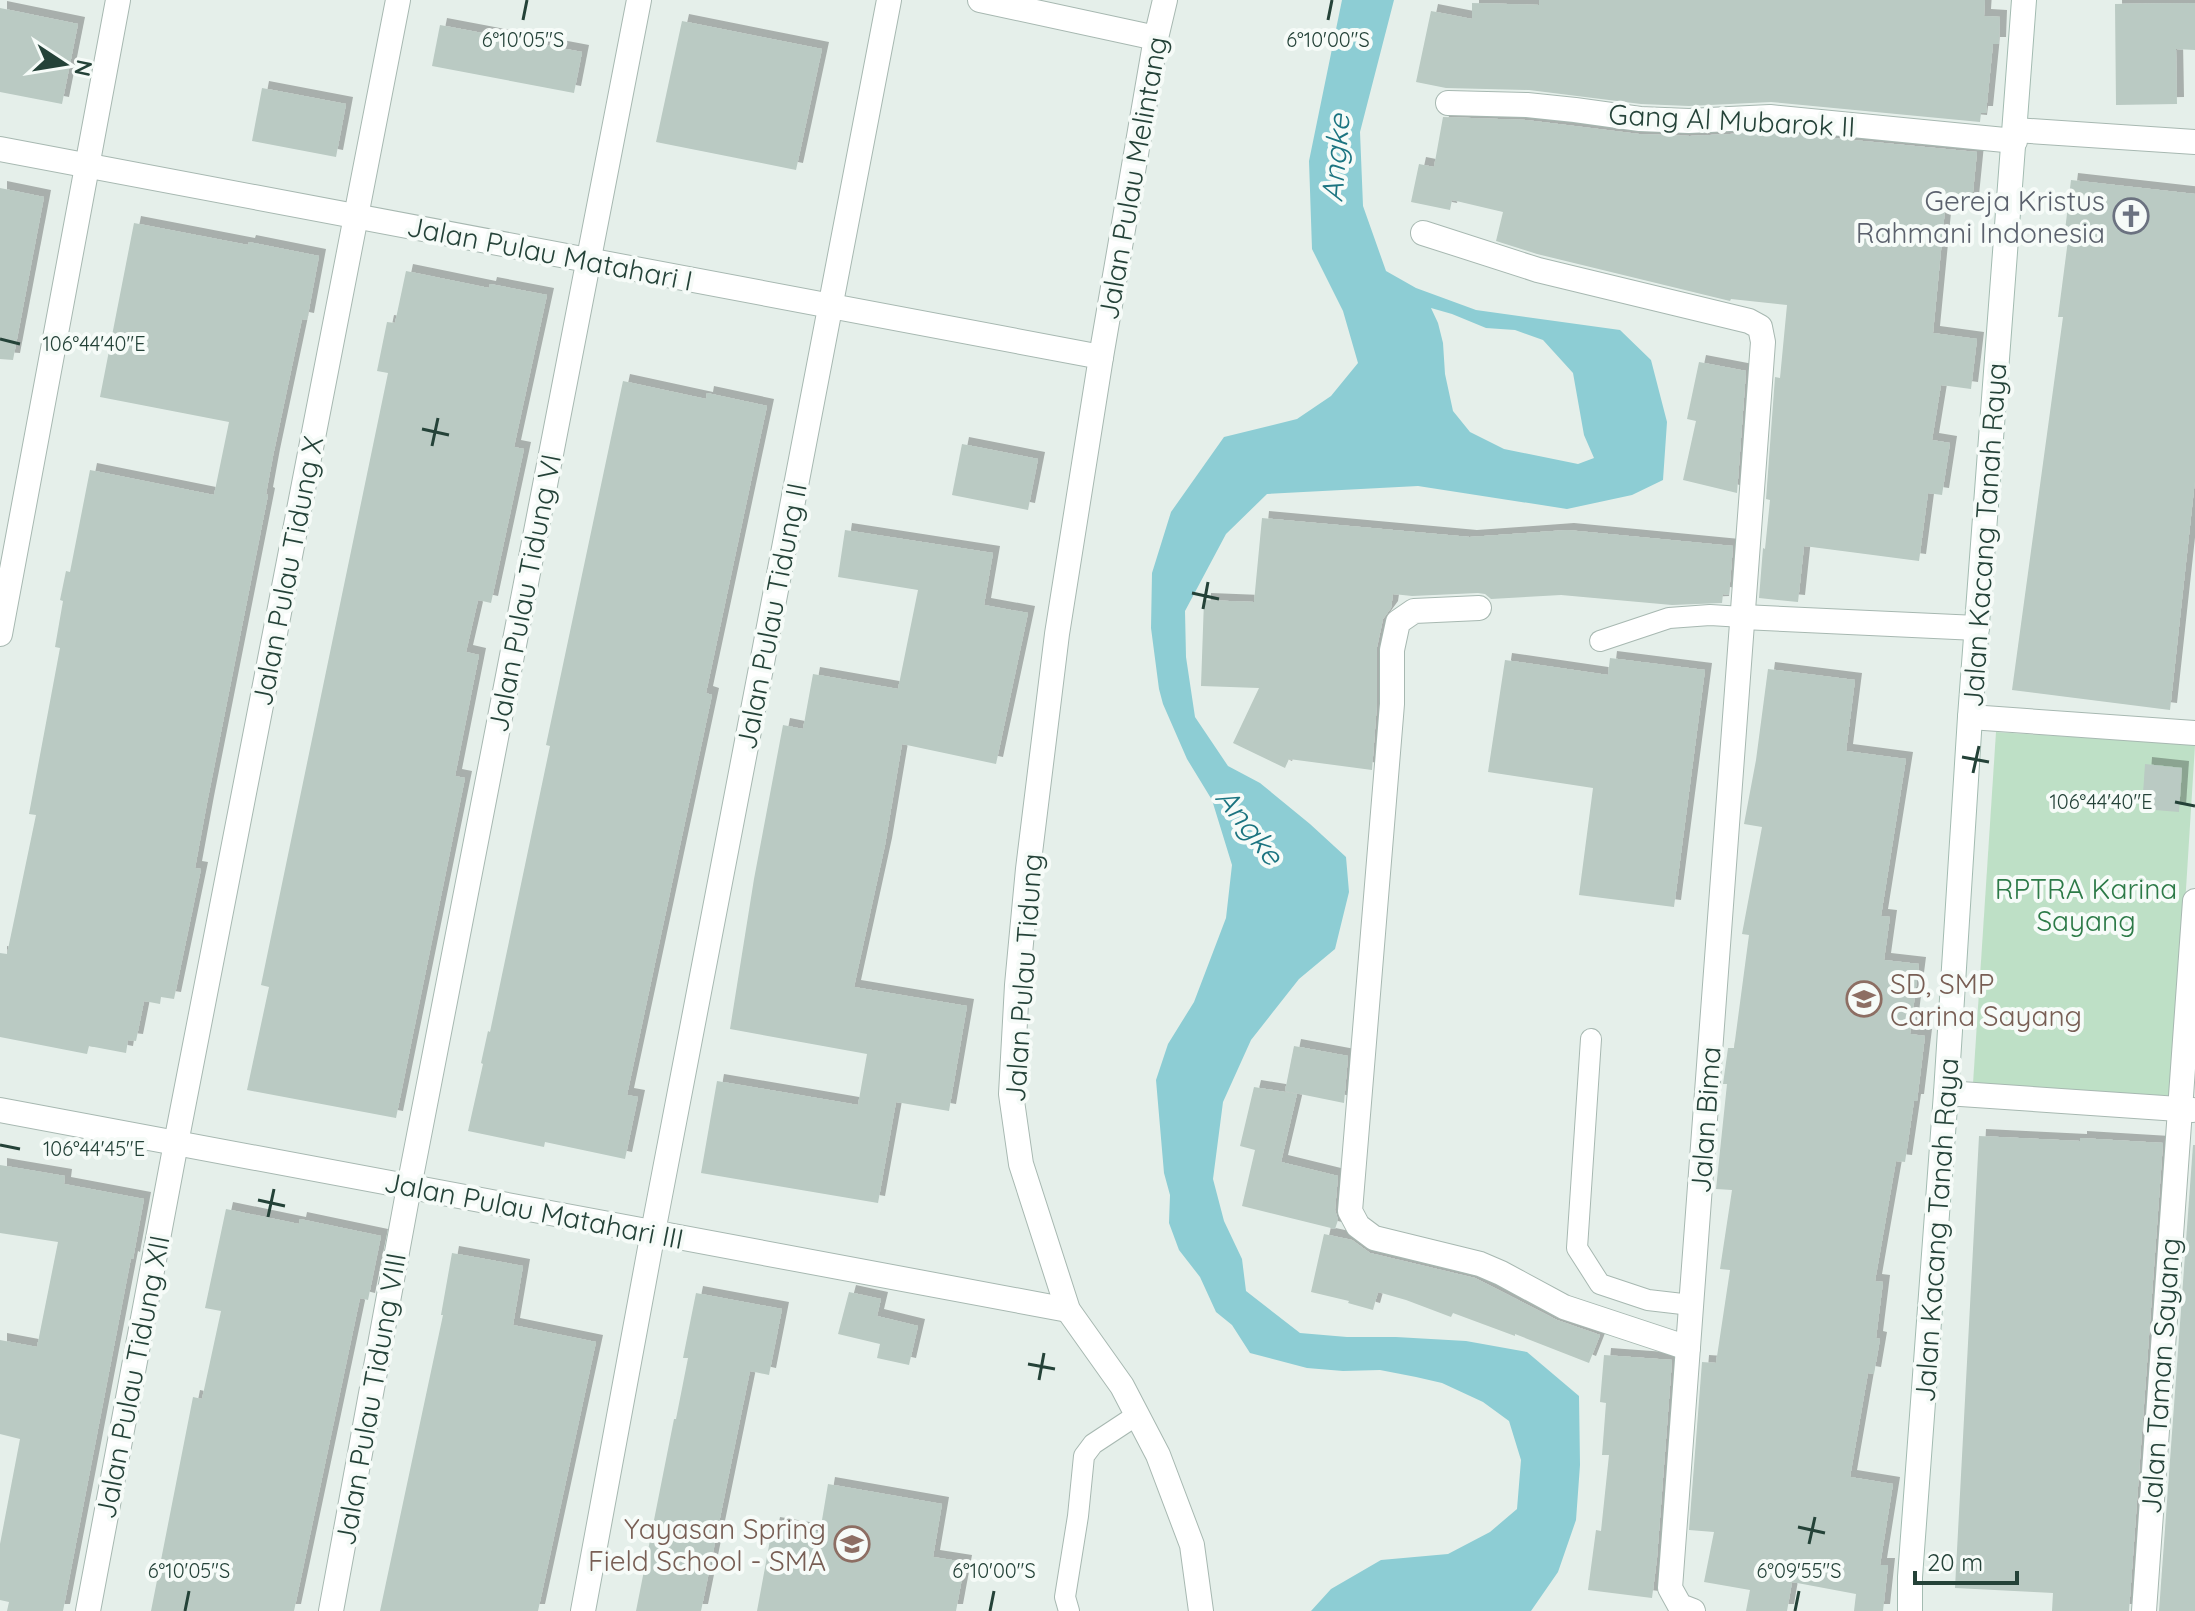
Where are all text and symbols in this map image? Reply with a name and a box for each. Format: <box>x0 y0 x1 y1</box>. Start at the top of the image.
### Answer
north arrow <box>24 24 104 104</box>
text: 6°10'05"S <box>482 27 564 52</box>
text: 6°10'00"S <box>1286 27 1370 52</box>
street label: Jalan Pulau Melintang <box>1090 34 1174 322</box>
text: N <box>68 57 99 79</box>
street label: Gang Al Mubarok II <box>1608 96 1856 144</box>
water label: Angke <box>1312 112 1358 203</box>
place label: Gereja Kristus Rahmani Indonesia <box>1856 183 2105 250</box>
church icon: Gereja Kristus Rahmani Indonesia <box>2112 197 2150 235</box>
street label: Jalan Pulau Matahari I <box>404 208 696 298</box>
text: 106°44'40"E <box>42 331 146 356</box>
street label: Jalan Kacang Tanah Raya <box>1954 362 2014 708</box>
street label: Jalan Pulau Tidung X <box>244 433 330 709</box>
street label: Jalan Pulau Tidung VI <box>480 451 568 735</box>
street label: Jalan Pulau Tidung II <box>728 480 814 752</box>
water label: Angke <box>1208 780 1293 873</box>
text: 106°44'40"E <box>2049 789 2153 814</box>
street label: Jalan Pulau Tidung <box>997 852 1049 1104</box>
park label: RPTRA Karina Sayang <box>1995 871 2177 938</box>
place label: SD, SMP Carina Sayang <box>1890 966 2082 1033</box>
school or university icon: SD, SMP Carina Sayang <box>1845 980 1883 1018</box>
street label: Jalan Bima <box>1682 1045 1728 1195</box>
street label: Jalan Kacang Tanah Raya <box>1906 1057 1966 1403</box>
text: 106°44'45"E <box>43 1136 145 1161</box>
street label: Jalan Pulau Matahari III <box>381 1164 687 1256</box>
street label: Jalan Pulau Tidung XII <box>87 1232 177 1522</box>
street label: Jalan Taman Sayang <box>2133 1237 2187 1515</box>
street label: Jalan Pulau Tidung VIII <box>327 1250 413 1548</box>
place label: Yayasan Spring Field School - SMA <box>588 1511 826 1578</box>
school or university icon: Yayasan Spring Field School - SMA <box>833 1525 871 1563</box>
scale bar <box>1915 1535 2017 1585</box>
text: 20 m <box>1927 1547 1983 1577</box>
text: 6°10'05"S <box>148 1558 230 1583</box>
text: 6°10'00"S <box>952 1558 1036 1583</box>
text: 6°09'55"S <box>1756 1558 1842 1583</box>

